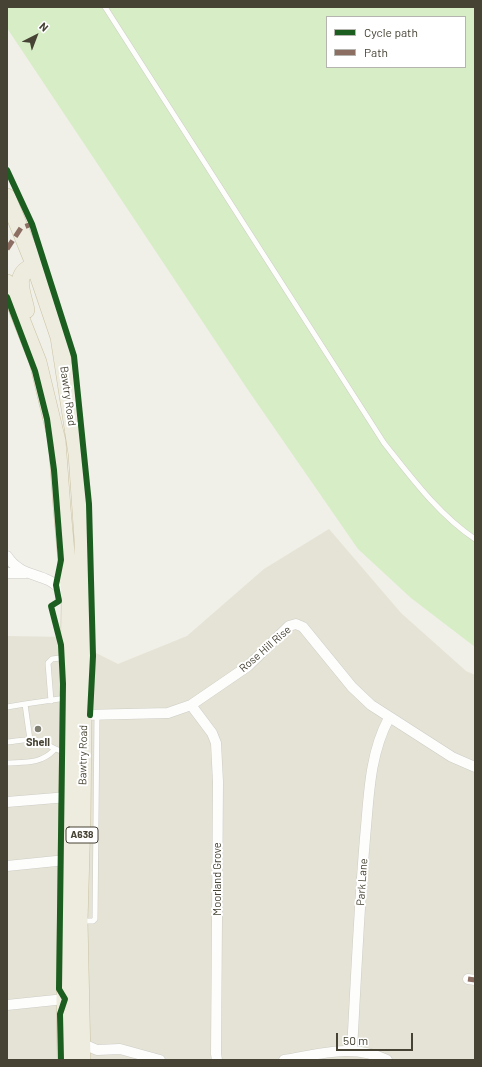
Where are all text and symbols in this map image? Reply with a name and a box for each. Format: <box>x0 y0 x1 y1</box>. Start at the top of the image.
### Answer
north arrow <box>16 16 56 56</box>
legend <box>326 16 466 68</box>
text: N <box>37 19 51 34</box>
text: Cycle path <box>364 25 418 39</box>
text: Path <box>364 45 388 59</box>
street label: Bawtry Road <box>57 365 79 427</box>
street label: Rose Hill Rise <box>237 623 293 675</box>
marker: Shell <box>33 724 43 734</box>
street label: Bawtry Road <box>76 725 90 785</box>
place label: Shell <box>26 735 50 749</box>
road number: A638 <box>66 827 98 843</box>
street label: Moorland Grove <box>210 842 224 916</box>
street label: Park Lane <box>354 858 370 906</box>
scale bar <box>338 1025 415 1051</box>
text: 50 m <box>343 1033 368 1047</box>

